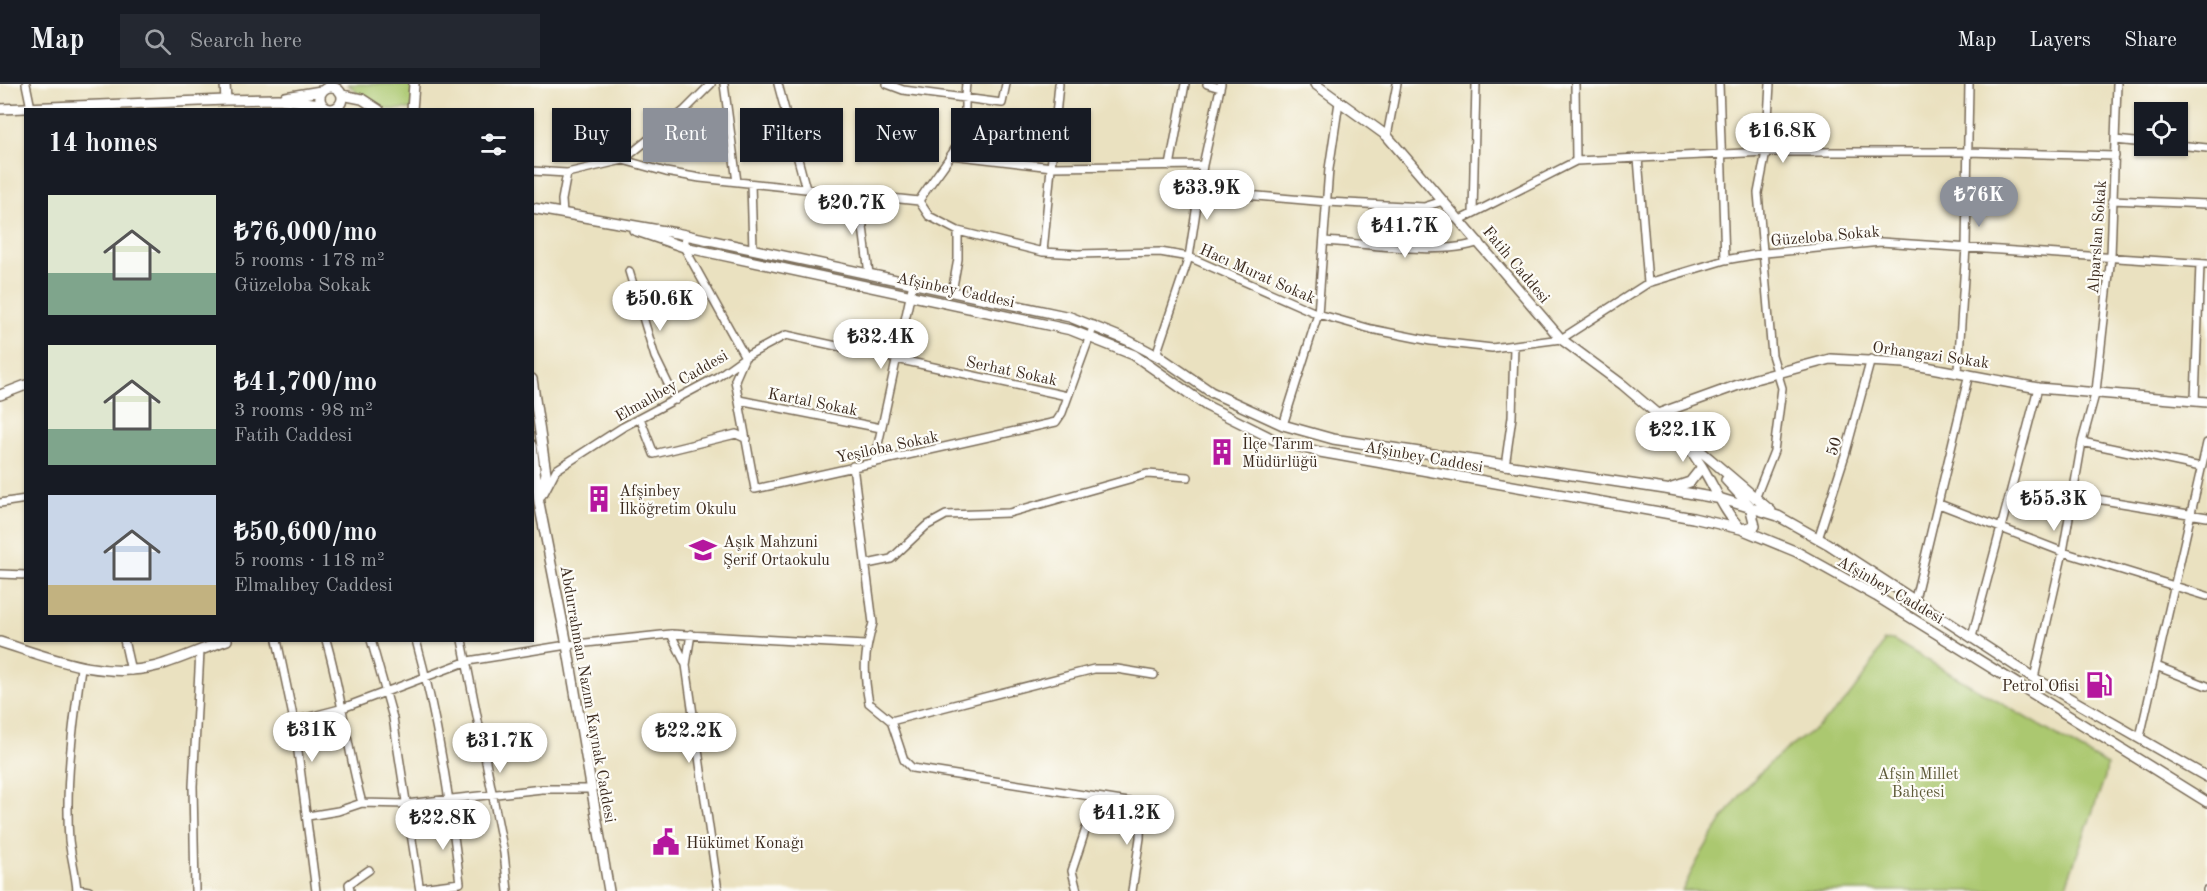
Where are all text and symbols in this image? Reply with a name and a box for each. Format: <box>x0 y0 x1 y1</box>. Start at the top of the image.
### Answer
search box <box>120 14 540 68</box>
icon: search <box>141 25 174 58</box>
text: Map <box>30 27 84 55</box>
text: Search here <box>189 30 302 52</box>
text: Map <box>1957 30 1996 51</box>
text: Layers <box>2029 30 2091 51</box>
text: Share <box>2124 30 2177 51</box>
map controls <box>2134 102 2188 156</box>
button: locate <box>2134 102 2188 156</box>
chip: Buy <box>552 108 631 162</box>
chip: Rent <box>643 108 728 162</box>
chip: Filters <box>740 108 843 162</box>
chip: New <box>855 108 939 162</box>
chip: Apartment <box>951 108 1091 162</box>
pin: ₺16.8K <box>1734 113 1832 164</box>
text: ₺16.8K <box>1749 122 1817 142</box>
icon: filters <box>477 128 510 161</box>
text: 14 homes <box>48 131 157 157</box>
pin: ₺33.9K <box>1158 170 1256 221</box>
pin: ₺76K <box>1943 177 2015 228</box>
text: ₺33.9K <box>1173 179 1241 199</box>
street label: Alparslan Sokak <box>2086 180 2110 295</box>
pin: ₺20.7K <box>803 185 901 236</box>
text: ₺76K <box>1954 186 2004 206</box>
text: ₺20.7K <box>818 194 886 214</box>
pin: ₺41.7K <box>1356 208 1454 259</box>
text: ₺41.7K <box>1371 217 1439 237</box>
icon: home <box>96 219 168 291</box>
text: ₺76,000/mo <box>234 220 377 246</box>
street label: Fatih Caddesi <box>1479 224 1552 307</box>
street label: Güzeloba Sokak <box>1770 224 1881 250</box>
street label: Hacı Murat Sokak <box>1197 242 1318 308</box>
text: 5 rooms · 178 m² <box>234 251 384 271</box>
street label: Afşinbey Caddesi <box>895 271 1016 311</box>
text: Güzeloba Sokak <box>234 276 371 296</box>
pin: ₺50.6K <box>611 281 709 332</box>
text: ₺50.6K <box>626 290 694 310</box>
pin: ₺32.4K <box>832 319 930 370</box>
text: ₺32.4K <box>847 328 915 348</box>
street label: Orhangazi Sokak <box>1871 340 1990 372</box>
street label: Elmalıbey Caddesi <box>613 348 731 425</box>
street label: Serhat Sokak <box>964 354 1059 389</box>
icon: home <box>96 369 168 441</box>
text: ₺41,700/mo <box>234 370 377 396</box>
street label: Kartal Sokak <box>766 386 859 420</box>
text: 3 rooms · 98 m² <box>234 401 373 421</box>
pin: ₺22.1K <box>1634 412 1732 463</box>
text: ₺22.1K <box>1649 421 1717 441</box>
text: Fatih Caddesi <box>234 426 352 446</box>
street label: Yeşiloba Sokak <box>835 429 940 467</box>
place label: İlçe Tarım Müdürlüğü <box>1242 433 1318 471</box>
street label: 50 <box>1825 435 1845 458</box>
building icon: İlçe Tarım Müdürlüğü <box>1207 437 1237 467</box>
street label: Afşinbey Caddesi <box>1363 440 1484 476</box>
pin: ₺55.3K <box>2005 481 2103 532</box>
building icon: Afşinbey İlköğretim Okulu <box>584 484 614 514</box>
place label: Afşinbey İlköğretim Okulu <box>619 484 737 518</box>
text: ₺55.3K <box>2020 490 2088 510</box>
icon: home <box>96 519 168 591</box>
text: ₺50,600/mo <box>234 520 377 546</box>
school or university icon: Aşık Mahzuni Şerif Ortaokulu <box>688 535 718 565</box>
place label: Aşık Mahzuni Şerif Ortaokulu <box>723 535 830 569</box>
text: 5 rooms · 118 m² <box>234 551 384 571</box>
street label: Afşinbey Caddesi <box>1834 554 1946 628</box>
street label: Abdurrahman Nazım Kaynak Caddesi <box>556 564 618 824</box>
text: Elmalıbey Caddesi <box>234 576 393 596</box>
fuel station icon: Petrol Ofisi <box>2084 670 2114 700</box>
place label: Petrol Ofisi <box>2002 679 2079 695</box>
pin: ₺31K <box>276 712 348 763</box>
pin: ₺22.2K <box>640 713 738 764</box>
text: ₺31K <box>287 721 337 741</box>
text: ₺22.2K <box>655 722 723 742</box>
pin: ₺31.7K <box>451 723 549 774</box>
text: ₺31.7K <box>466 732 534 752</box>
park label: Afşin Millet Bahçesi <box>1877 767 1959 801</box>
pin: ₺41.2K <box>1078 795 1176 846</box>
pin: ₺22.8K <box>394 800 492 851</box>
text: ₺41.2K <box>1093 804 1161 824</box>
text: ₺22.8K <box>409 809 477 829</box>
public building icon: Hükümet Konağı <box>651 827 681 857</box>
place label: Hükümet Konağı <box>686 836 804 852</box>

